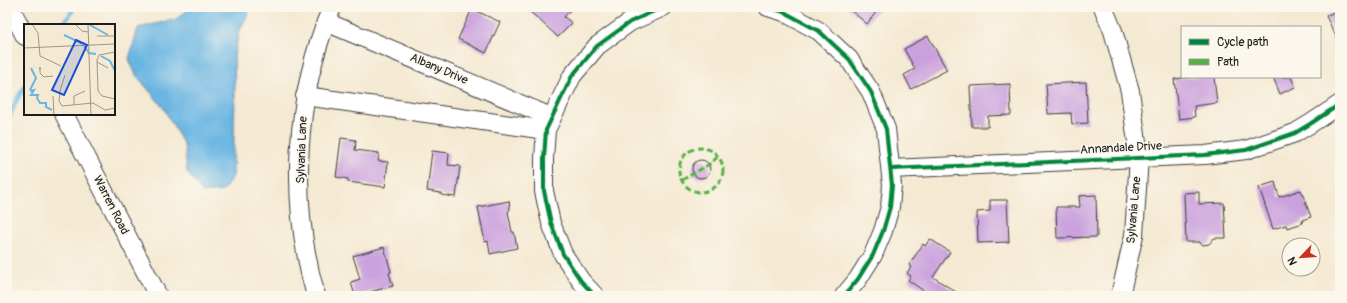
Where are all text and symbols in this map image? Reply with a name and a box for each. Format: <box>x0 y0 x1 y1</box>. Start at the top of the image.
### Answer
inset map <box>24 24 115 115</box>
legend <box>1181 26 1321 78</box>
text: Cycle path <box>1217 35 1269 50</box>
street label: Albany Drive <box>408 50 470 88</box>
text: Path <box>1217 55 1239 70</box>
street label: Sylvania Lane <box>293 116 311 184</box>
street label: Annandale Drive <box>1080 138 1162 158</box>
street label: Warren Road <box>90 173 132 237</box>
street label: Sylvania Lane <box>1124 176 1144 244</box>
north arrow <box>1281 237 1321 277</box>
text: N <box>1285 254 1300 267</box>

